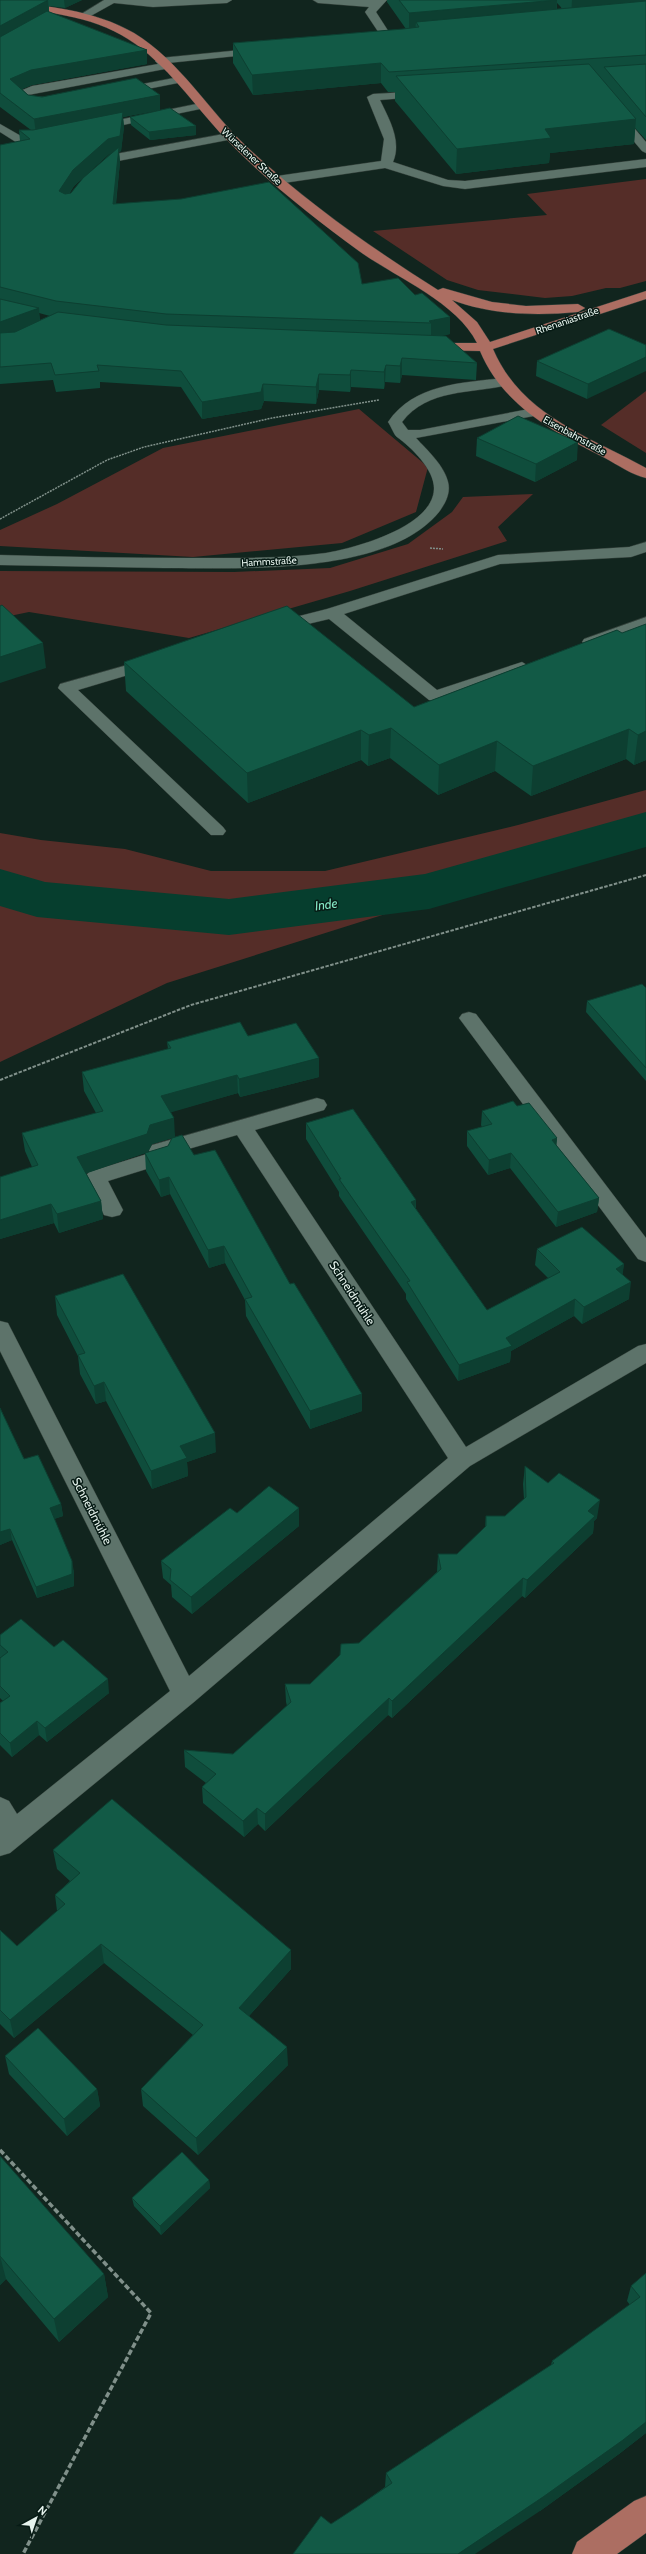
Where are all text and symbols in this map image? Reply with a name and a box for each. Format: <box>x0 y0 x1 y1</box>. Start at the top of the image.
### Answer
street label: Würselener Straße <box>219 125 285 188</box>
street label: Rhenaniastraße <box>534 304 600 337</box>
street label: Eisenbahnstraße <box>541 413 609 458</box>
street label: Hammstraße <box>241 554 297 569</box>
water label: Inde <box>314 895 338 913</box>
street label: Schneidmühle <box>326 1258 379 1328</box>
street label: Schneidmühle <box>69 1475 116 1547</box>
north arrow <box>16 2498 56 2538</box>
text: N <box>35 2502 50 2518</box>

